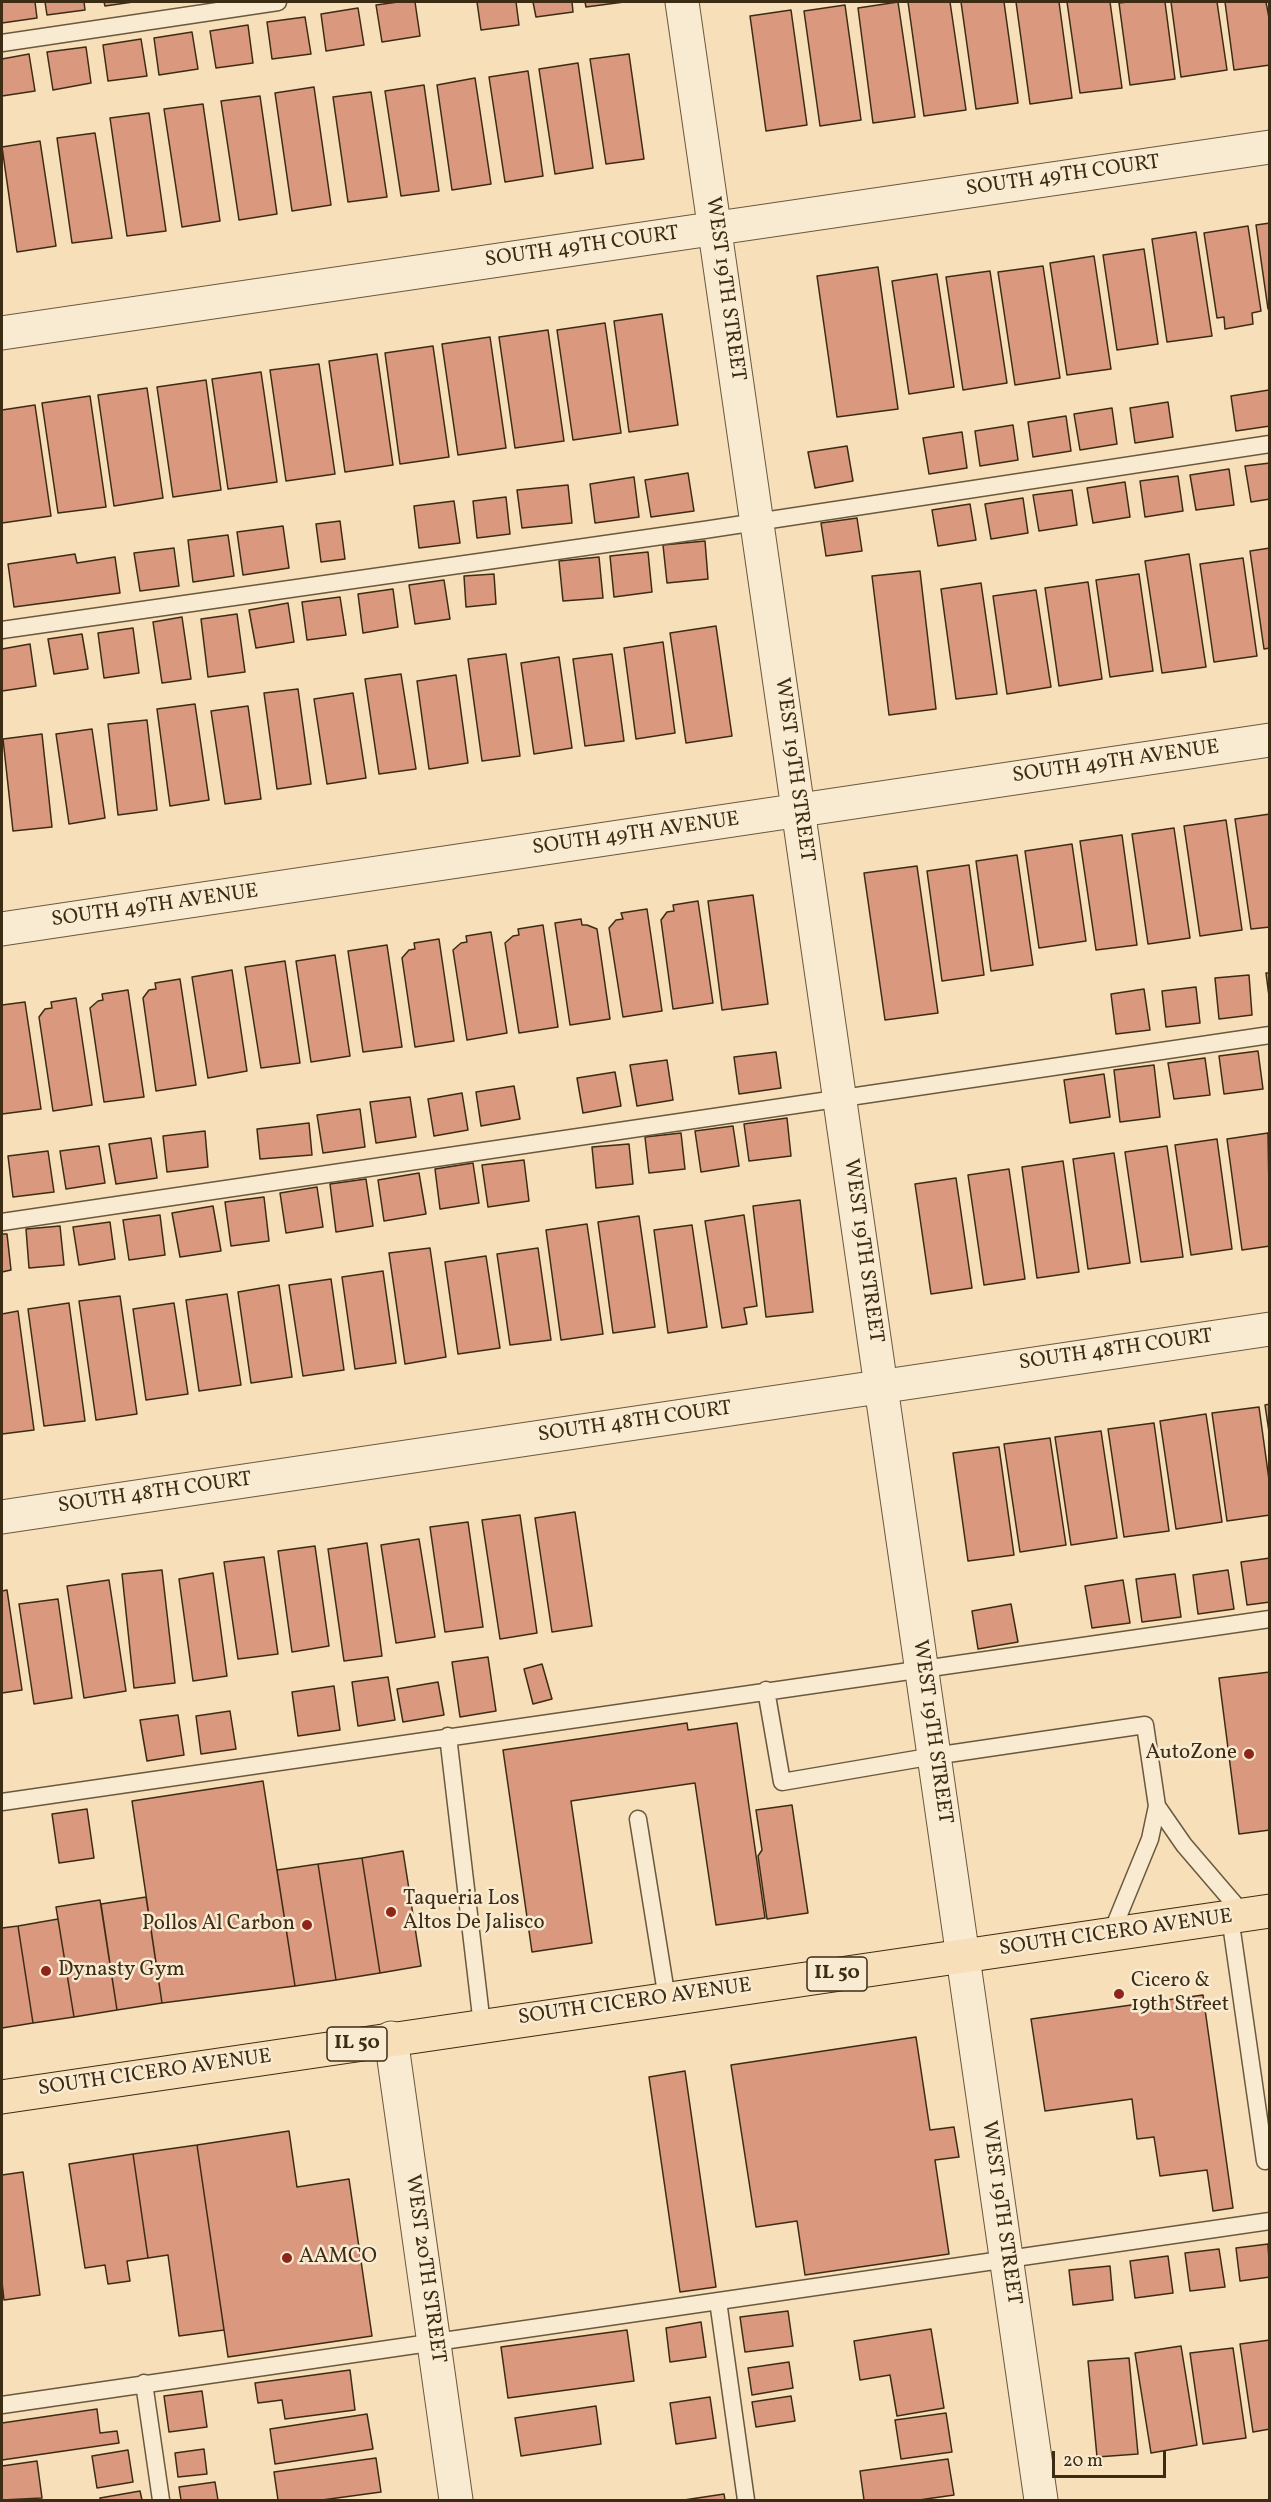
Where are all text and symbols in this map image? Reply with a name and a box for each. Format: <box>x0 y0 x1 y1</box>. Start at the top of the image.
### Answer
street label: SOUTH 49TH COURT <box>964 151 1162 203</box>
street label: WEST 19TH STREET <box>699 195 749 383</box>
street label: SOUTH 49TH COURT <box>483 222 681 274</box>
street label: WEST 19TH STREET <box>768 676 818 864</box>
street label: SOUTH 49TH AVENUE <box>1011 736 1221 790</box>
street label: SOUTH 49TH AVENUE <box>531 808 741 862</box>
street label: SOUTH 49TH AVENUE <box>50 880 260 934</box>
street label: WEST 19TH STREET <box>837 1157 887 1345</box>
street label: SOUTH 48TH COURT <box>1017 1325 1215 1377</box>
street label: SOUTH 48TH COURT <box>536 1397 734 1449</box>
street label: SOUTH 48TH COURT <box>56 1468 254 1520</box>
street label: WEST 19TH STREET <box>906 1638 956 1826</box>
place label: AutoZone <box>1146 1741 1237 1767</box>
marker: AutoZone <box>1242 1747 1256 1761</box>
place label: Taqueria Los Altos De Jalisco <box>403 1887 545 1937</box>
marker: Taqueria Los Altos De Jalisco <box>384 1905 398 1919</box>
street label: SOUTH CICERO AVENUE <box>998 1905 1234 1963</box>
place label: Pollos Al Carbon <box>142 1912 295 1938</box>
marker: Pollos Al Carbon <box>300 1918 314 1932</box>
road number: IL 50 <box>807 1957 867 1991</box>
place label: Dynasty Gym <box>58 1958 185 1984</box>
marker: Dynasty Gym <box>39 1964 53 1978</box>
place label: Cicero & 19th Street <box>1131 1969 1229 2019</box>
street label: SOUTH CICERO AVENUE <box>517 1974 753 2032</box>
marker: Cicero & 19th Street <box>1112 1987 1126 2001</box>
road number: IL 50 <box>327 2027 387 2061</box>
street label: SOUTH CICERO AVENUE <box>37 2045 273 2103</box>
street label: WEST 19TH STREET <box>975 2119 1025 2307</box>
street label: WEST 20TH STREET <box>398 2173 450 2365</box>
place label: AAMCO <box>299 2245 377 2271</box>
marker: AAMCO <box>280 2251 294 2265</box>
scale bar <box>1055 2439 1169 2477</box>
text: 20 m <box>1063 2449 1103 2474</box>

